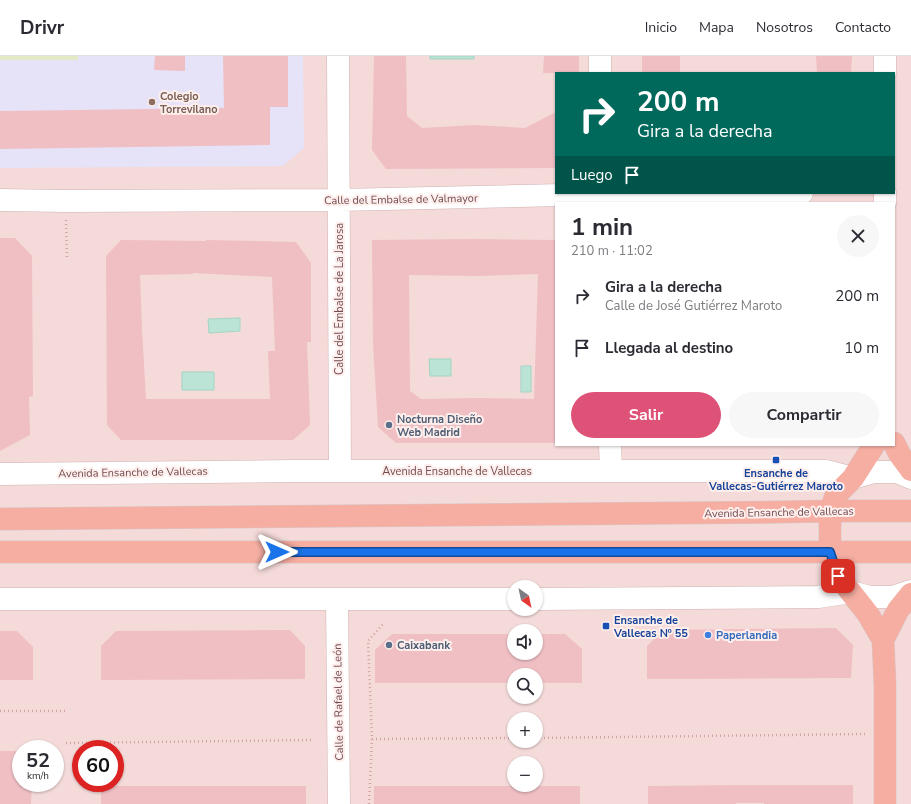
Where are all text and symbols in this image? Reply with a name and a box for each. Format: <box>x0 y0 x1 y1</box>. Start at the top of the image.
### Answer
text: Drivr <box>20 15 64 41</box>
text: Inicio <box>645 18 677 37</box>
text: Mapa <box>699 18 734 37</box>
text: Nosotros <box>756 18 813 37</box>
text: Contacto <box>835 18 891 37</box>
text: 200 m <box>637 83 720 121</box>
icon: right <box>571 88 623 140</box>
place label: Colegio Torrevilano <box>160 89 218 117</box>
marker: Colegio Torrevilano <box>147 97 157 107</box>
text: Gira a la derecha <box>637 119 773 143</box>
icon: arrive <box>621 164 643 186</box>
text: Luego <box>571 165 613 185</box>
street label: Calle del Embalse de Valmayor <box>324 191 478 208</box>
text: 1 min <box>571 211 633 243</box>
button: close <box>837 215 879 257</box>
street label: Calle del Embalse de La Jarosa <box>332 223 347 375</box>
text: 210 m · 11:02 <box>571 242 653 260</box>
text: Gira a la derecha <box>605 277 722 297</box>
icon: right <box>571 285 593 307</box>
text: 200 m <box>835 286 879 306</box>
text: Calle de José Gutiérrez Maroto <box>605 297 782 315</box>
icon: arrive <box>571 337 593 359</box>
text: Llegada al destino <box>605 338 733 358</box>
text: 10 m <box>844 338 879 358</box>
button: Salir <box>571 392 721 438</box>
button: Compartir <box>729 392 879 438</box>
place label: Nocturna Diseño Web Madrid <box>397 412 482 440</box>
marker: Nocturna Diseño Web Madrid <box>384 420 394 430</box>
marker: Ensanche de Vallecas-Gutiérrez Maroto <box>771 455 781 465</box>
street label: Avenida Ensanche de Vallecas <box>58 464 208 481</box>
street label: Avenida Ensanche de Vallecas <box>382 464 532 479</box>
place label: Ensanche de Vallecas-Gutiérrez Maroto <box>708 466 843 494</box>
street label: Avenida Ensanche de Vallecas <box>704 504 854 521</box>
position arrow <box>256 531 298 573</box>
pin <box>821 559 855 593</box>
icon: arrive <box>827 565 849 587</box>
north arrow <box>507 580 543 616</box>
map controls <box>507 580 543 792</box>
place label: Ensanche de Vallecas Nº 55 <box>613 613 688 641</box>
marker: Ensanche de Vallecas Nº 55 <box>601 621 611 631</box>
button: sound <box>507 624 543 660</box>
place label: Paperlandia <box>716 628 777 643</box>
marker: Paperlandia <box>703 630 713 640</box>
place label: Caixabank <box>397 638 451 653</box>
marker: Caixabank <box>384 640 394 650</box>
street label: Calle de Rafael de León <box>330 643 347 761</box>
button: search <box>507 668 543 704</box>
button: + <box>507 712 543 748</box>
speed limit sign: 60 <box>72 740 124 792</box>
text: 52 <box>26 747 50 774</box>
button: − <box>507 756 543 792</box>
text: km/h <box>27 769 49 783</box>

